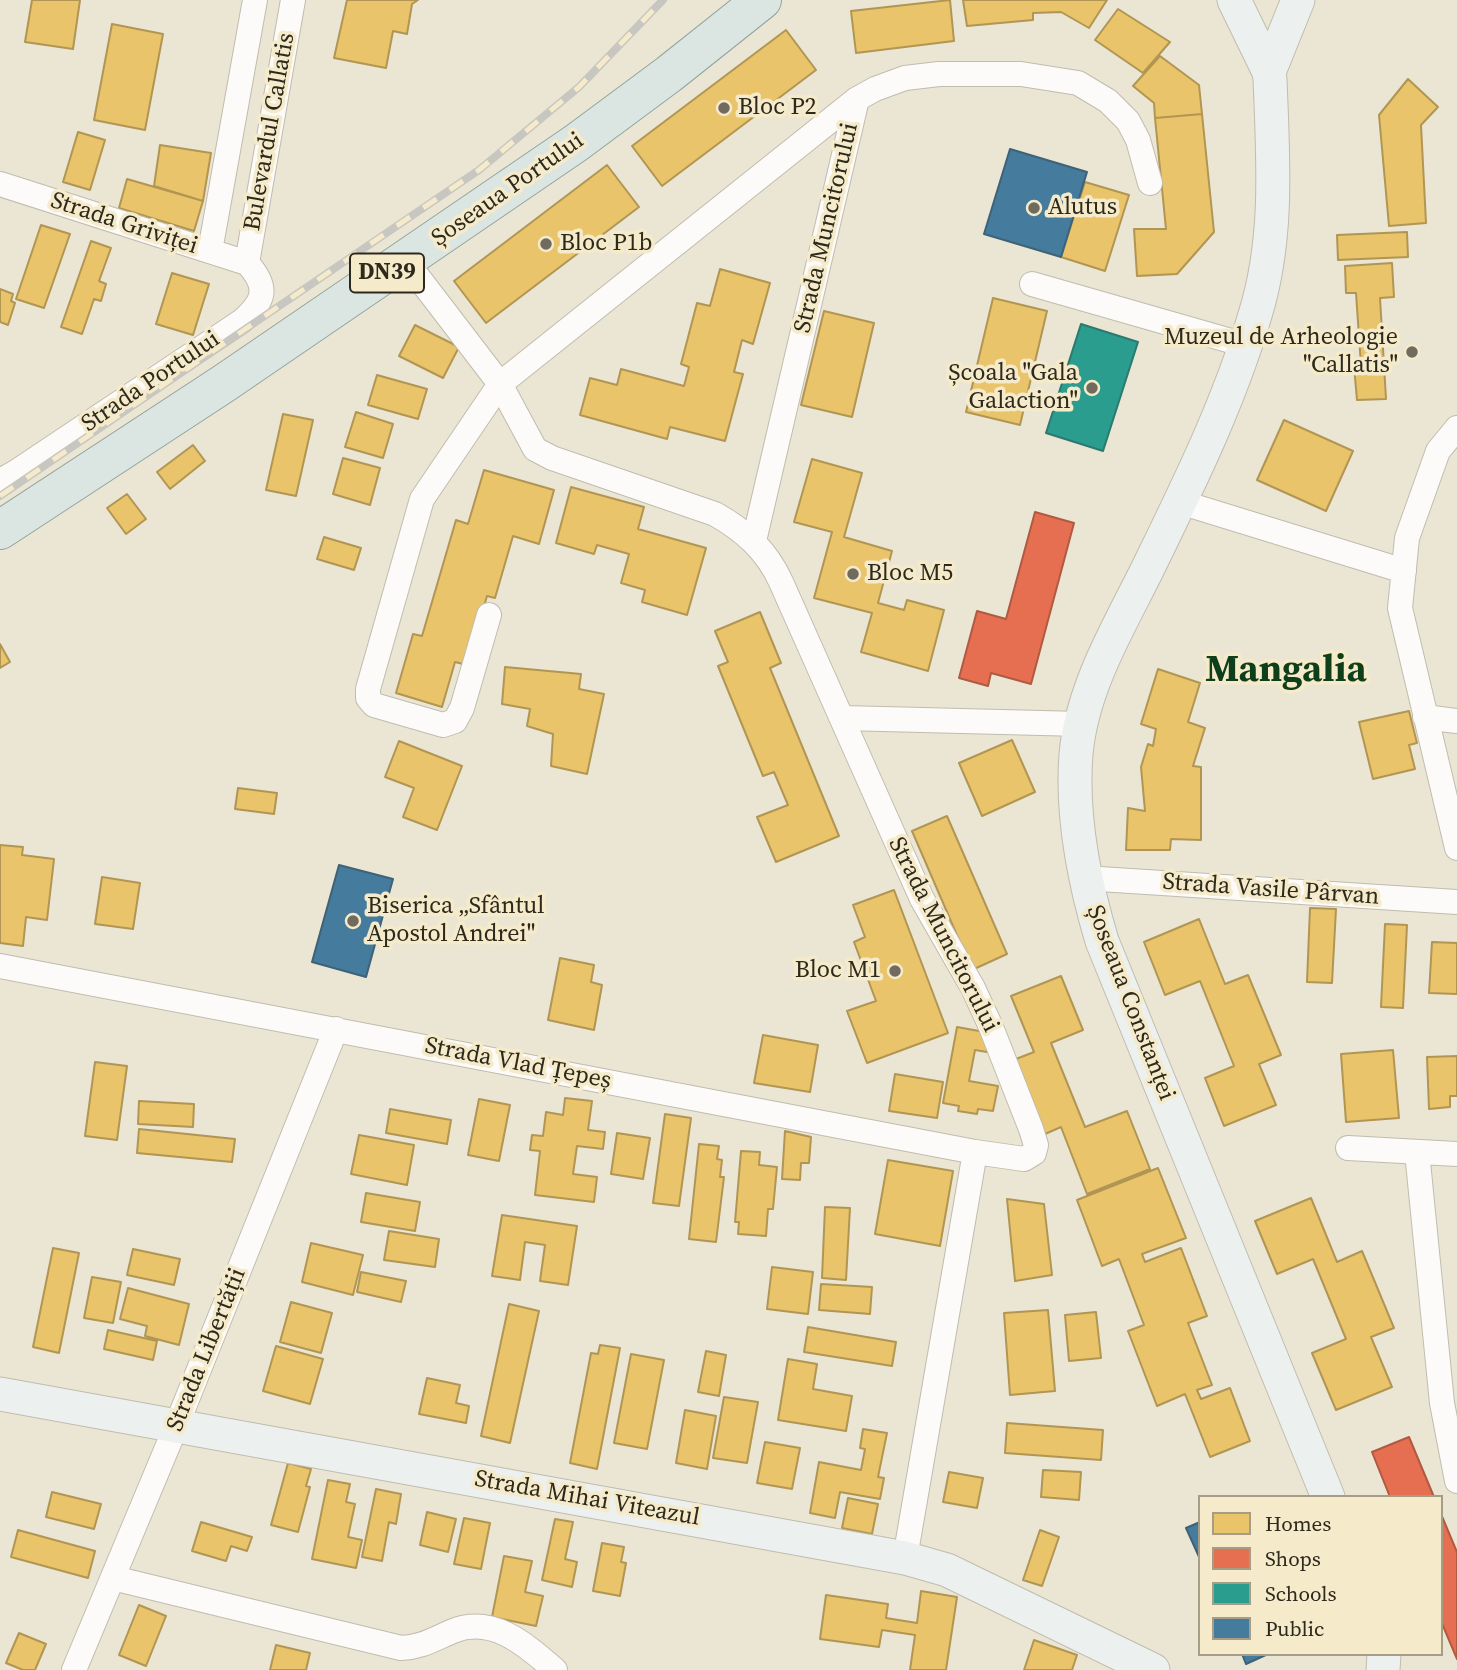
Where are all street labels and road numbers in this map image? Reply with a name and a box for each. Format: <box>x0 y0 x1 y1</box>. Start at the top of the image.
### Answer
street label: Bulevardul Callatis <box>238 31 302 233</box>
street label: Strada Muncitorului <box>789 120 865 336</box>
street label: Șoseaua Portului <box>426 127 590 253</box>
street label: Strada Griviței <box>47 187 201 261</box>
road number: DN39 <box>350 254 424 292</box>
street label: Strada Portului <box>76 325 226 439</box>
street label: Strada Muncitorului <box>881 833 1005 1037</box>
street label: Strada Vasile Pârvan <box>1162 868 1380 912</box>
street label: Șoseaua Constanței <box>1080 901 1180 1105</box>
street label: Strada Vlad Țepeș <box>422 1032 614 1096</box>
street label: Strada Libertății <box>161 1264 253 1436</box>
street label: Strada Mihai Viteazul <box>472 1465 702 1533</box>

